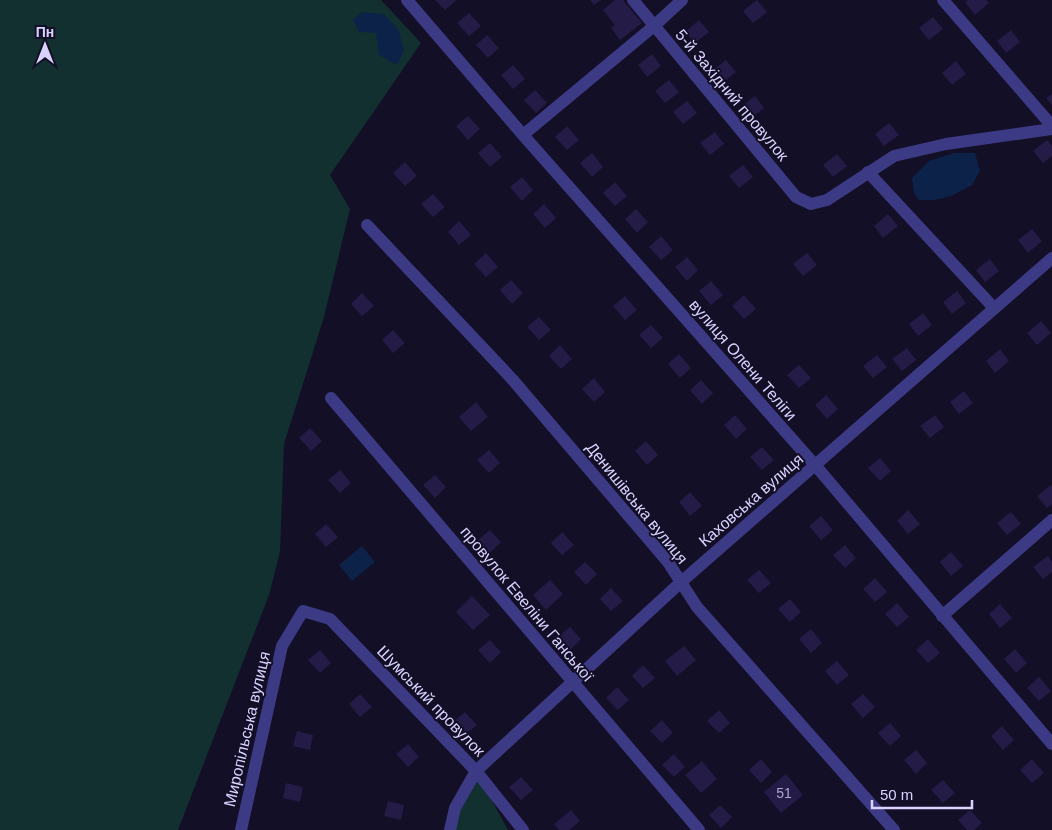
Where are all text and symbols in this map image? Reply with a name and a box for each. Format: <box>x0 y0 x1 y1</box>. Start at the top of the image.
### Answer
north arrow <box>20 20 70 70</box>
text: Пн <box>36 24 54 40</box>
street label: 5-й Західний провулок <box>672 26 792 165</box>
street label: вулиця Олени Теліги <box>686 296 800 424</box>
street label: Денишівська вулиця <box>583 439 691 567</box>
street label: Каховська вулиця <box>696 450 806 550</box>
street label: провулок Евеліни Ганської <box>457 523 597 685</box>
street label: Шумський провулок <box>374 642 489 760</box>
street label: Миропільська вулиця <box>221 650 273 808</box>
scale bar <box>872 778 972 810</box>
house number: 51 <box>776 785 792 801</box>
text: 50 m <box>880 786 913 803</box>

